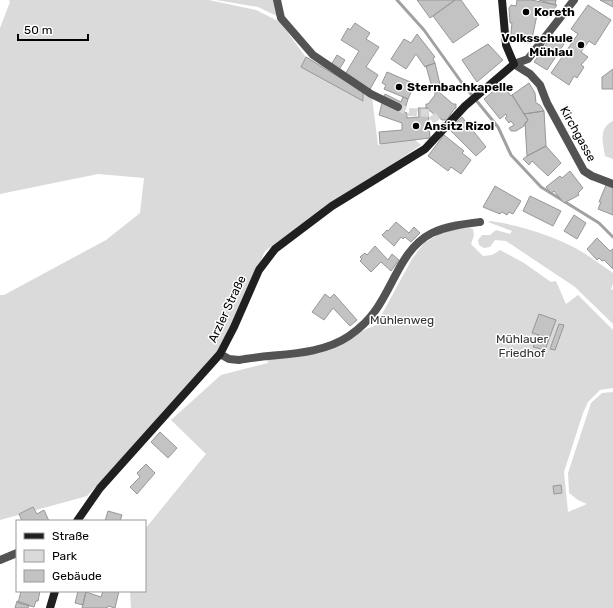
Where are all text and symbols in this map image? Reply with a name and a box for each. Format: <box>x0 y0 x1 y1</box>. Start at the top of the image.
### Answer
place label: Koreth <box>534 5 575 19</box>
marker: Koreth <box>521 7 531 17</box>
scale bar <box>18 16 88 42</box>
text: 50 m <box>24 23 52 37</box>
place label: Volksschule Mühlau <box>501 31 573 59</box>
marker: Volksschule Mühlau <box>576 40 586 50</box>
place label: Sternbachkapelle <box>407 80 513 94</box>
marker: Sternbachkapelle <box>394 82 404 92</box>
street label: Kirchgasse <box>557 104 599 164</box>
place label: Ansitz Rizol <box>424 119 494 133</box>
marker: Ansitz Rizol <box>411 121 421 131</box>
street label: Arzler Straße <box>205 273 249 345</box>
park label: Mühlenweg <box>370 313 434 327</box>
park label: Mühlauer Friedhof <box>496 332 548 360</box>
legend <box>16 520 146 592</box>
text: Straße <box>52 529 89 543</box>
text: Park <box>52 549 78 563</box>
text: Gebäude <box>52 569 102 583</box>

